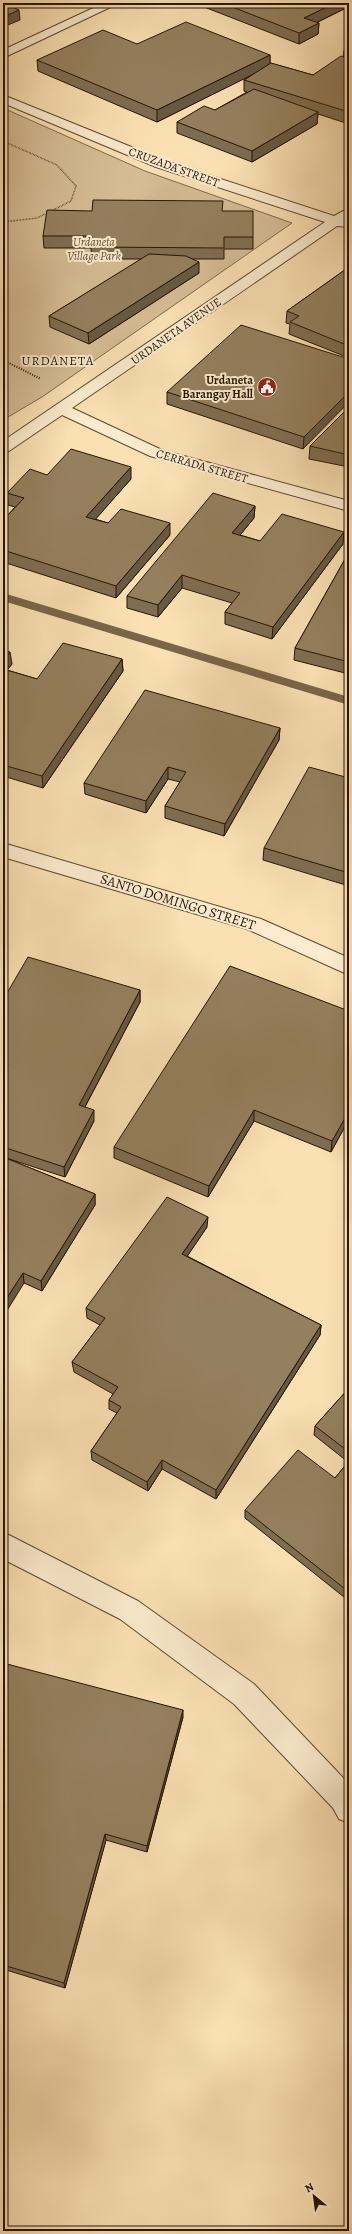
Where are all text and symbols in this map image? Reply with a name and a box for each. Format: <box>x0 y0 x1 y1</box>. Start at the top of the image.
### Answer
street label: CRUZADA STREET <box>126 143 222 191</box>
park label: Urdaneta Village Park <box>67 234 122 264</box>
street label: URDANETA AVENUE <box>128 294 224 368</box>
district label: URDANETA <box>22 352 94 369</box>
place label: Urdaneta Barangay Hall <box>182 372 254 402</box>
public building icon: Urdaneta Barangay Hall <box>256 376 278 398</box>
street label: CERRADA STREET <box>154 445 250 487</box>
street label: SANTO DOMINGO STREET <box>98 869 258 935</box>
north arrow <box>294 2176 334 2216</box>
text: N <box>302 2179 317 2196</box>

